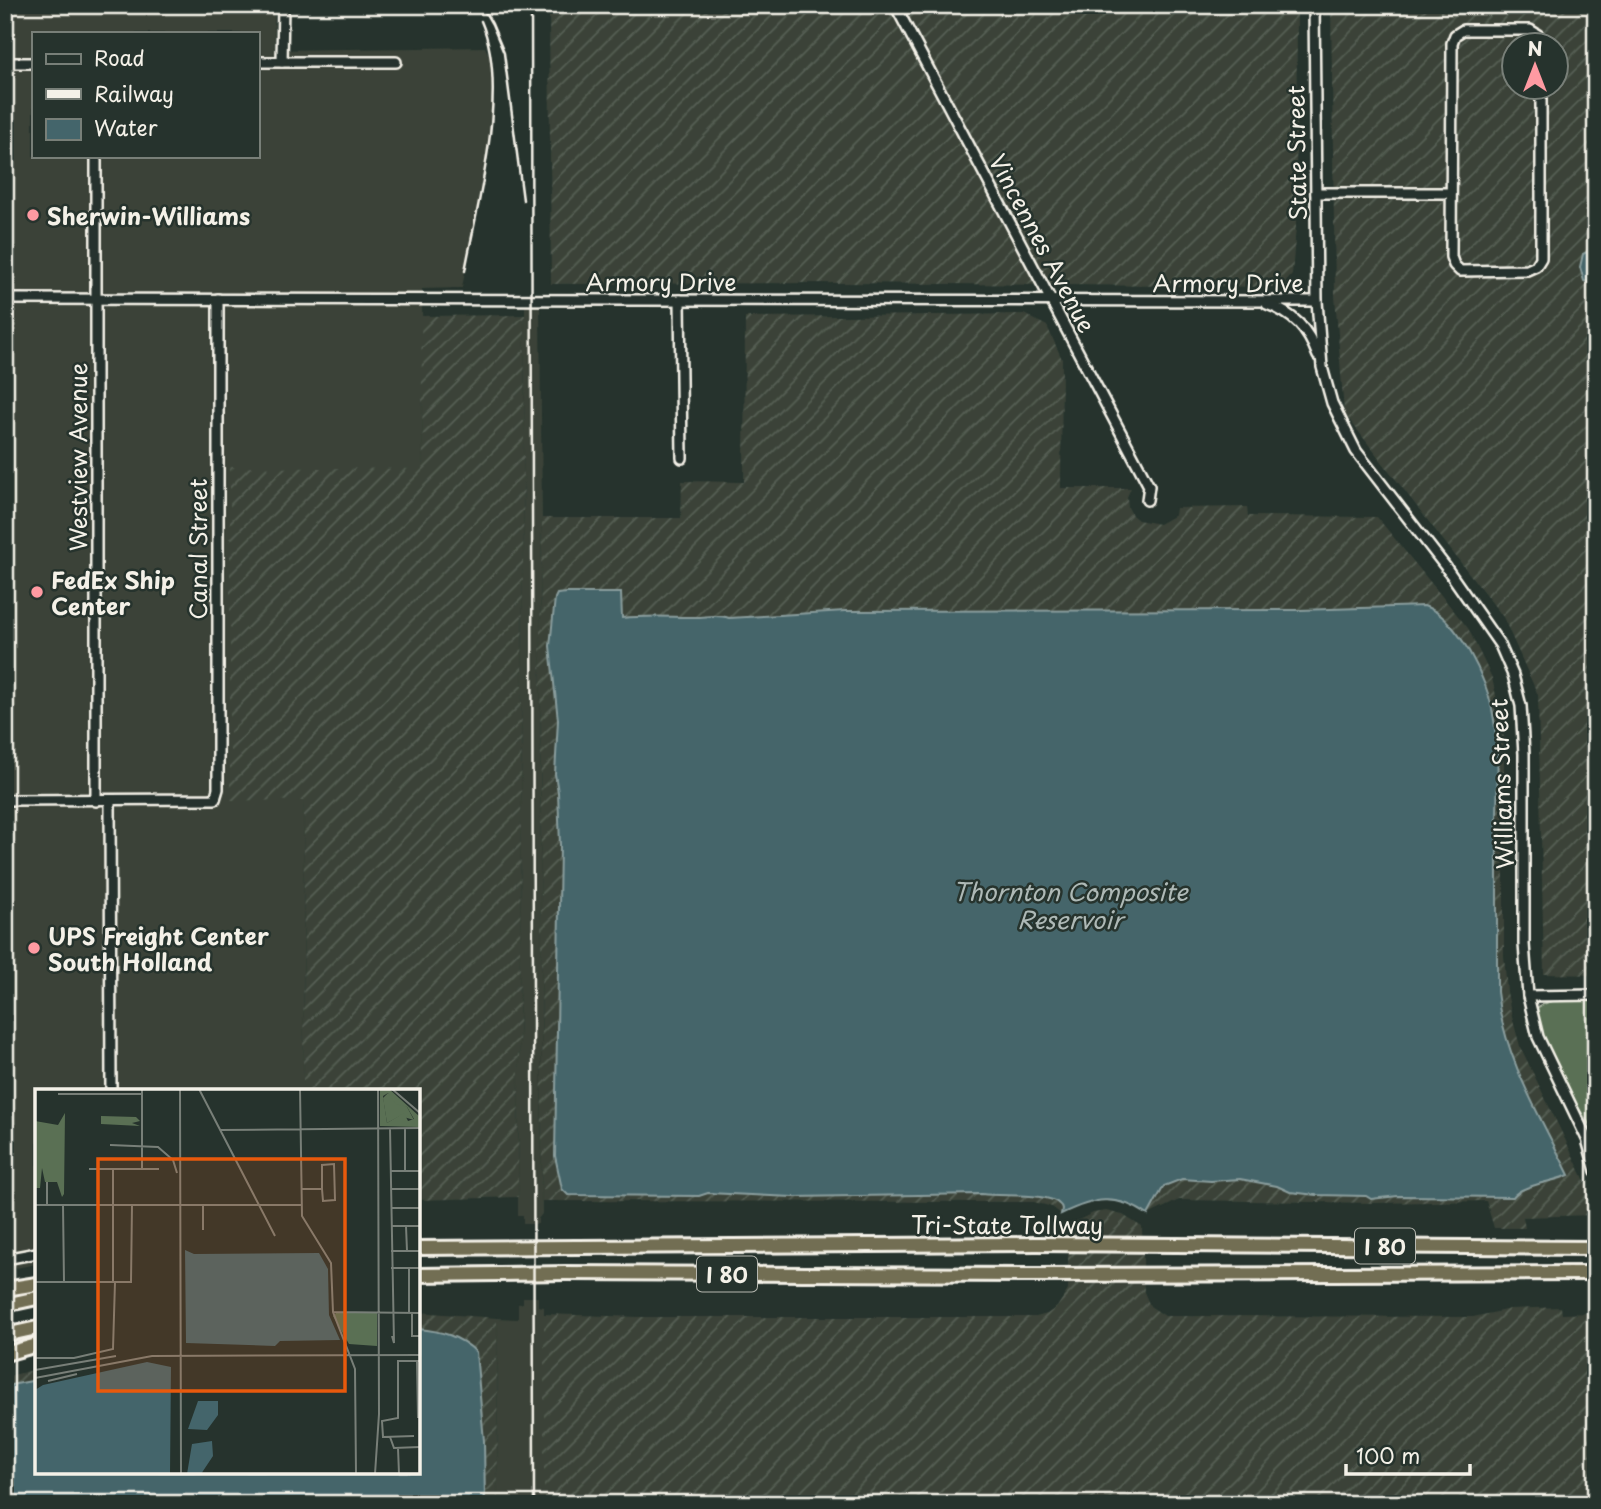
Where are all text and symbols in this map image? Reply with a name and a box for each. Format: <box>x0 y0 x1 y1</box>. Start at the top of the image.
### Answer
legend <box>32 32 259 158</box>
north arrow <box>1500 32 1570 102</box>
text: N <box>1527 34 1543 62</box>
text: Road <box>94 41 145 73</box>
text: Railway <box>94 77 174 109</box>
street label: State Street <box>1277 85 1315 221</box>
text: Water <box>94 111 158 143</box>
street label: Vincennes Avenue <box>981 147 1105 339</box>
place label: Sherwin-Williams <box>47 198 250 233</box>
marker: Sherwin-Williams <box>25 207 41 223</box>
street label: Armory Drive <box>585 264 737 299</box>
street label: Armory Drive <box>1152 265 1304 300</box>
street label: Westview Avenue <box>60 363 95 551</box>
street label: Canal Street <box>180 478 215 620</box>
place label: FedEx Ship Center <box>51 562 175 623</box>
marker: FedEx Ship Center <box>29 584 45 600</box>
street label: Williams Street <box>1481 698 1521 870</box>
water label: Thornton Composite Reservoir <box>952 873 1189 937</box>
place label: UPS Freight Center South Holland <box>48 918 269 979</box>
marker: UPS Freight Center South Holland <box>26 940 42 956</box>
inset map <box>35 1089 420 1474</box>
street label: Tri-State Tollway <box>911 1207 1103 1242</box>
road number: I 80 <box>1355 1228 1415 1264</box>
road number: I 80 <box>697 1256 757 1292</box>
scale bar <box>1346 1432 1470 1476</box>
text: 100 m <box>1356 1439 1420 1471</box>

